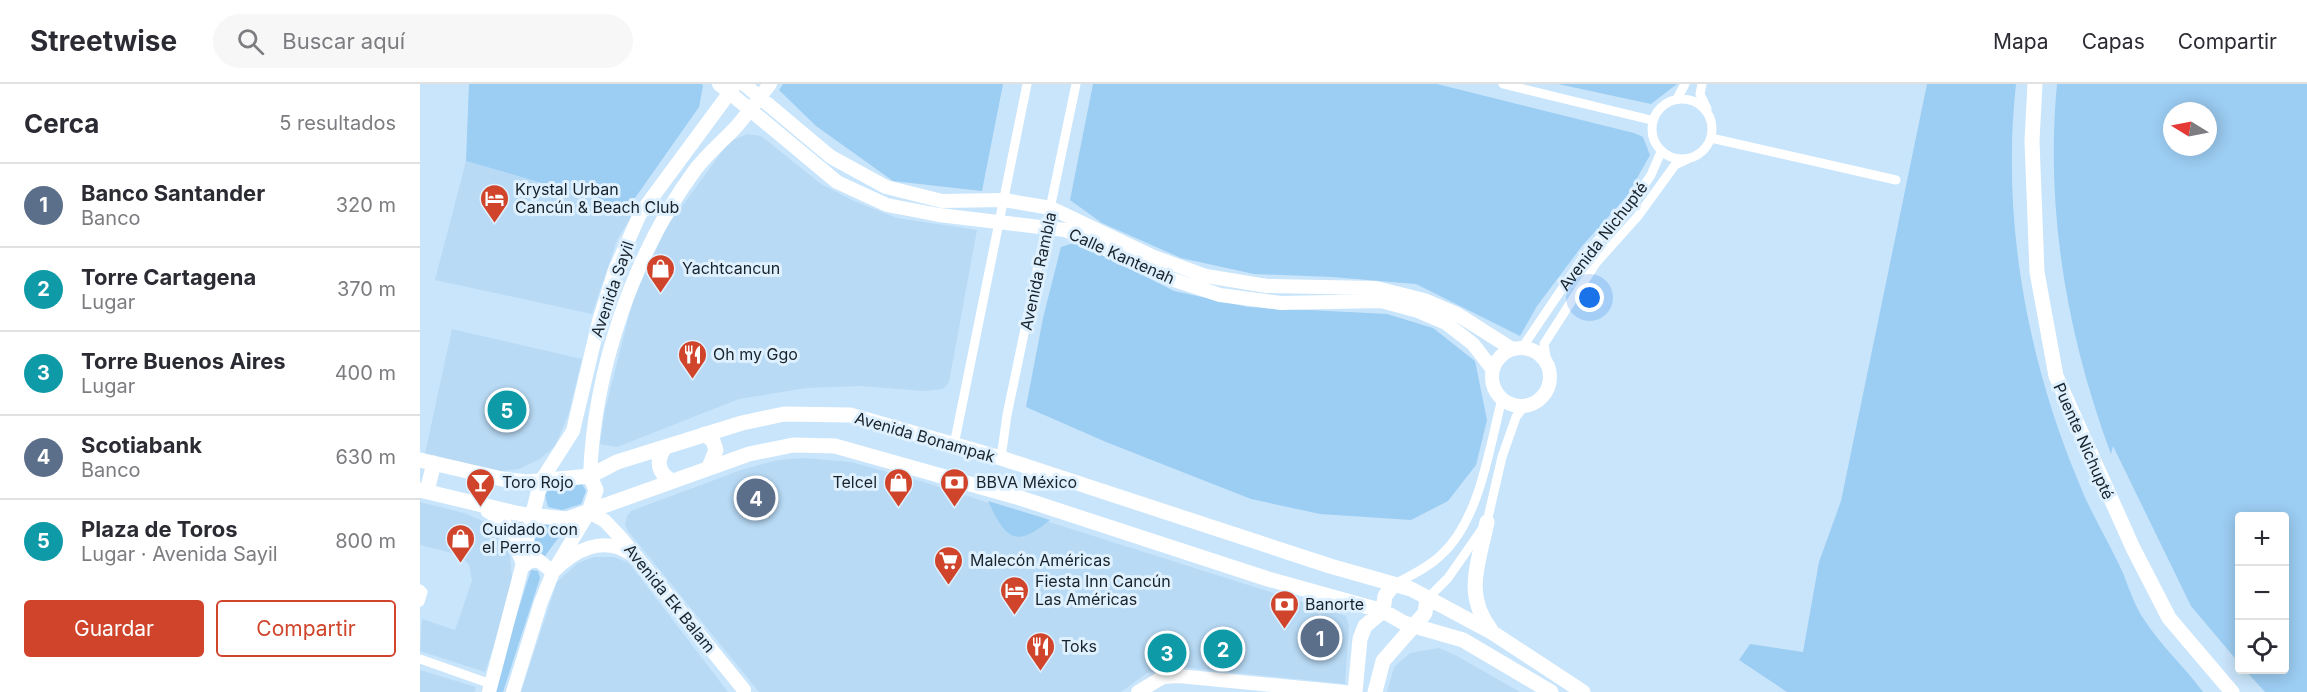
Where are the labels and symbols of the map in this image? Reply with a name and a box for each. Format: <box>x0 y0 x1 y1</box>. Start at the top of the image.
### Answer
north arrow <box>2163 102 2217 156</box>
street label: Avenida Nichupté <box>1554 178 1652 294</box>
place label: Krystal Urban Cancún & Beach Club <box>515 179 679 217</box>
hotel icon: Krystal Urban Cancún & Beach Club <box>478 182 510 224</box>
street label: Avenida Rambla <box>1016 210 1060 332</box>
street label: Calle Kantenah <box>1066 224 1178 288</box>
street label: Avenida Sayil <box>586 238 638 340</box>
shop icon: Yachtcancun <box>645 252 677 294</box>
place label: Yachtcancun <box>682 258 780 278</box>
your location <box>1575 283 1604 312</box>
restaurant icon: Oh my Ggo <box>676 338 708 380</box>
place label: Oh my Ggo <box>713 344 798 364</box>
street label: Puente Nichupté <box>2049 380 2119 502</box>
pin: 5 <box>488 388 526 432</box>
street label: Avenida Bonampak <box>853 407 998 467</box>
bar icon: Toro Rojo <box>465 466 497 508</box>
shop icon: Telcel <box>882 466 914 508</box>
bank icon: BBVA México <box>939 466 971 508</box>
place label: Toro Rojo <box>502 472 574 492</box>
place label: Telcel <box>832 472 877 492</box>
place label: BBVA México <box>976 472 1077 492</box>
pin: 4 <box>736 476 776 520</box>
place label: Cuidado con el Perro <box>482 519 578 557</box>
shop icon: Cuidado con el Perro <box>445 522 477 564</box>
street label: Avenida Ek Balam <box>620 540 720 656</box>
supermarket icon: Malecón Américas <box>933 544 965 586</box>
place label: Malecón Américas <box>970 550 1111 570</box>
place label: Fiesta Inn Cancún Las Américas <box>1035 571 1171 609</box>
hotel icon: Fiesta Inn Cancún Las Américas <box>998 574 1030 616</box>
bank icon: Banorte <box>1268 588 1300 630</box>
place label: Banorte <box>1305 594 1364 614</box>
pin: 1 <box>1300 616 1340 660</box>
pin: 2 <box>1204 626 1242 672</box>
restaurant icon: Toks <box>1024 630 1056 672</box>
pin: 3 <box>1148 630 1186 676</box>
place label: Toks <box>1061 636 1097 656</box>

